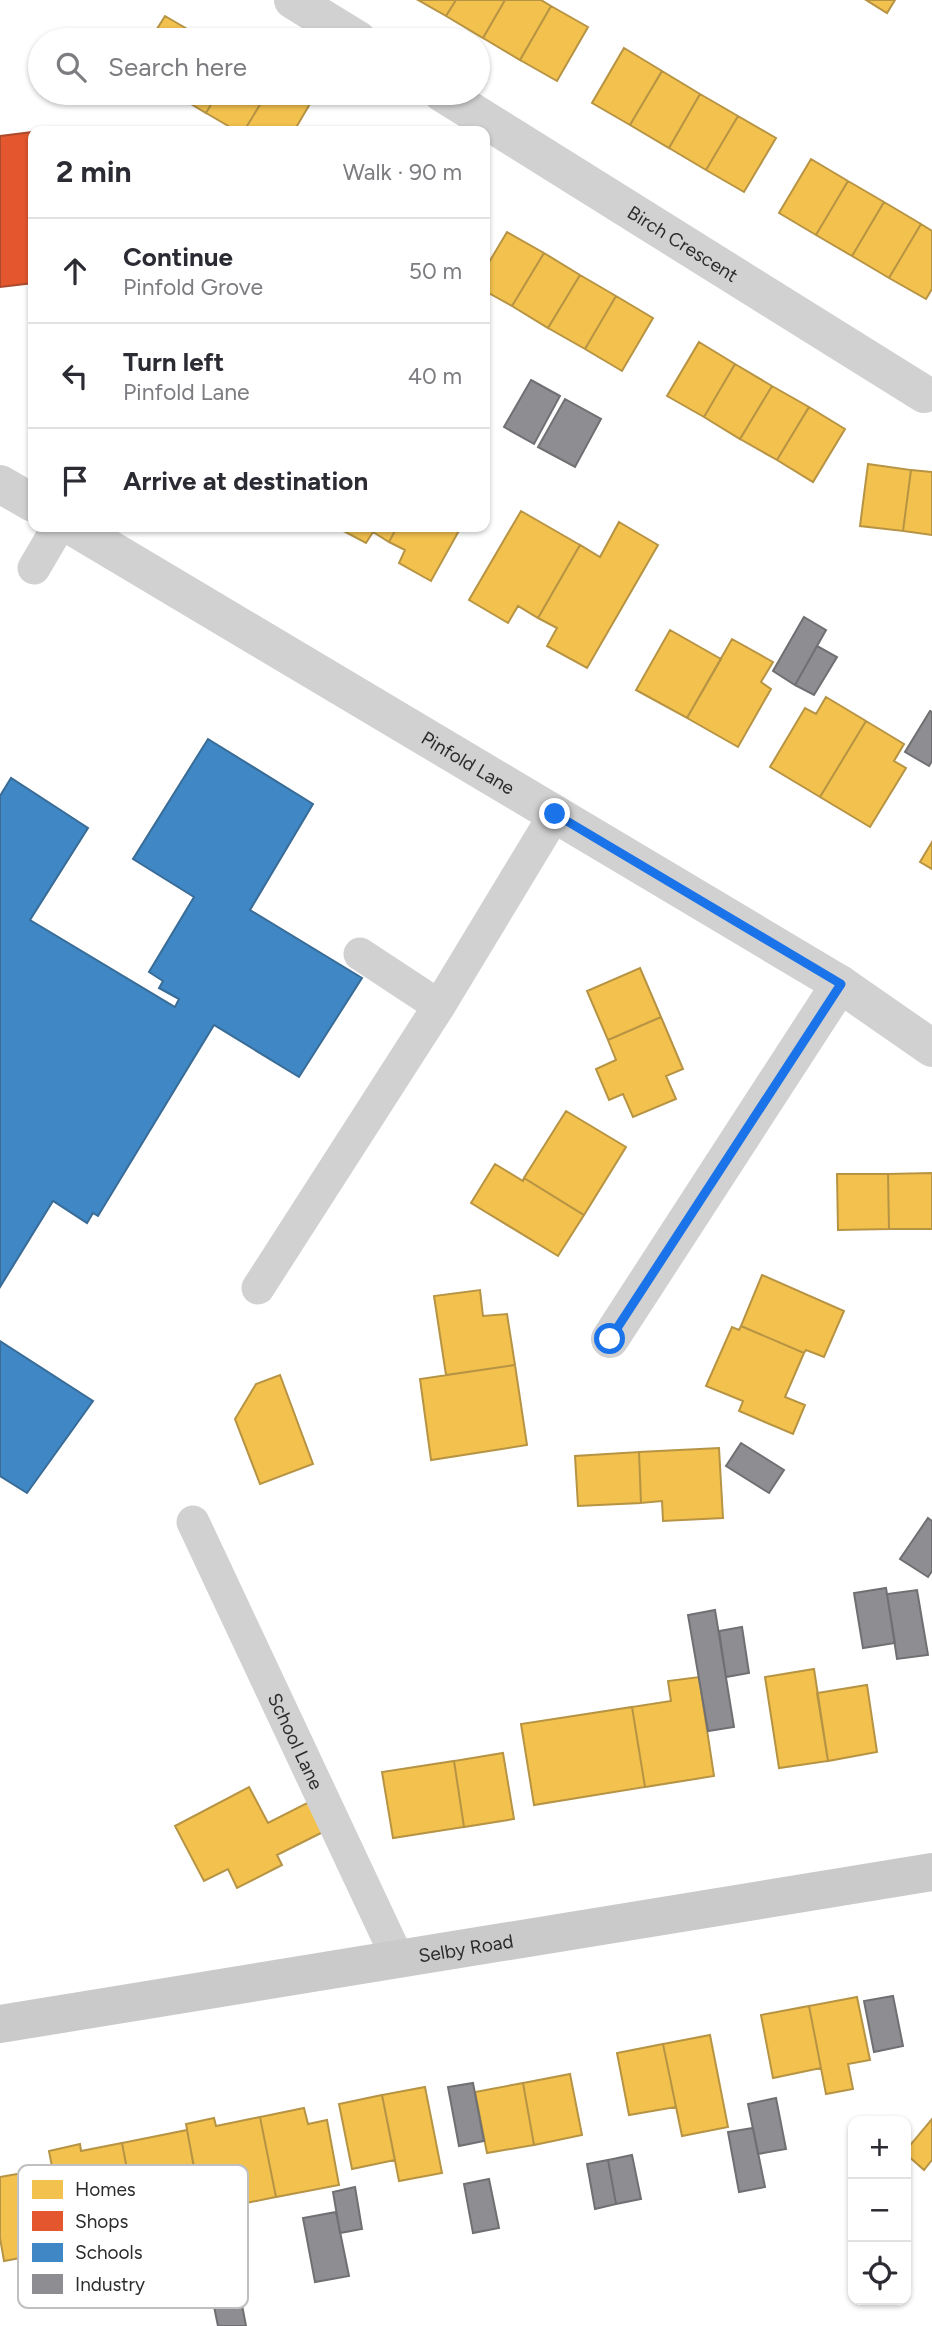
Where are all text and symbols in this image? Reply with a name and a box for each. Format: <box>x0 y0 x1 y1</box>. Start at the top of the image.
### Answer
search box <box>28 28 490 105</box>
icon: search <box>52 48 90 86</box>
text: Search here <box>108 51 247 83</box>
text: 2 min <box>56 153 132 190</box>
text: Walk · 90 m <box>343 158 462 186</box>
street label: Birch Crescent <box>623 200 742 287</box>
text: Continue <box>123 241 233 273</box>
icon: ahead <box>56 252 94 290</box>
text: 50 m <box>409 257 462 285</box>
text: Pinfold Grove <box>123 273 263 301</box>
text: Turn left <box>123 346 224 378</box>
icon: left <box>56 357 94 395</box>
text: 40 m <box>408 362 462 390</box>
text: Pinfold Lane <box>123 378 250 406</box>
icon: arrive <box>56 462 94 500</box>
text: Arrive at destination <box>123 465 368 497</box>
street label: Pinfold Lane <box>417 726 519 799</box>
route end <box>539 798 570 829</box>
route start <box>594 1323 625 1354</box>
street label: School Lane <box>263 1689 328 1793</box>
street label: Selby Road <box>417 1929 515 1967</box>
map controls <box>848 2116 911 2305</box>
button: + <box>848 2116 911 2179</box>
legend <box>18 2165 248 2308</box>
text: Homes <box>75 2178 136 2201</box>
button: − <box>848 2179 911 2242</box>
text: Shops <box>75 2210 129 2233</box>
text: Schools <box>75 2241 143 2264</box>
button: locate <box>848 2242 911 2305</box>
text: Industry <box>75 2273 145 2296</box>

